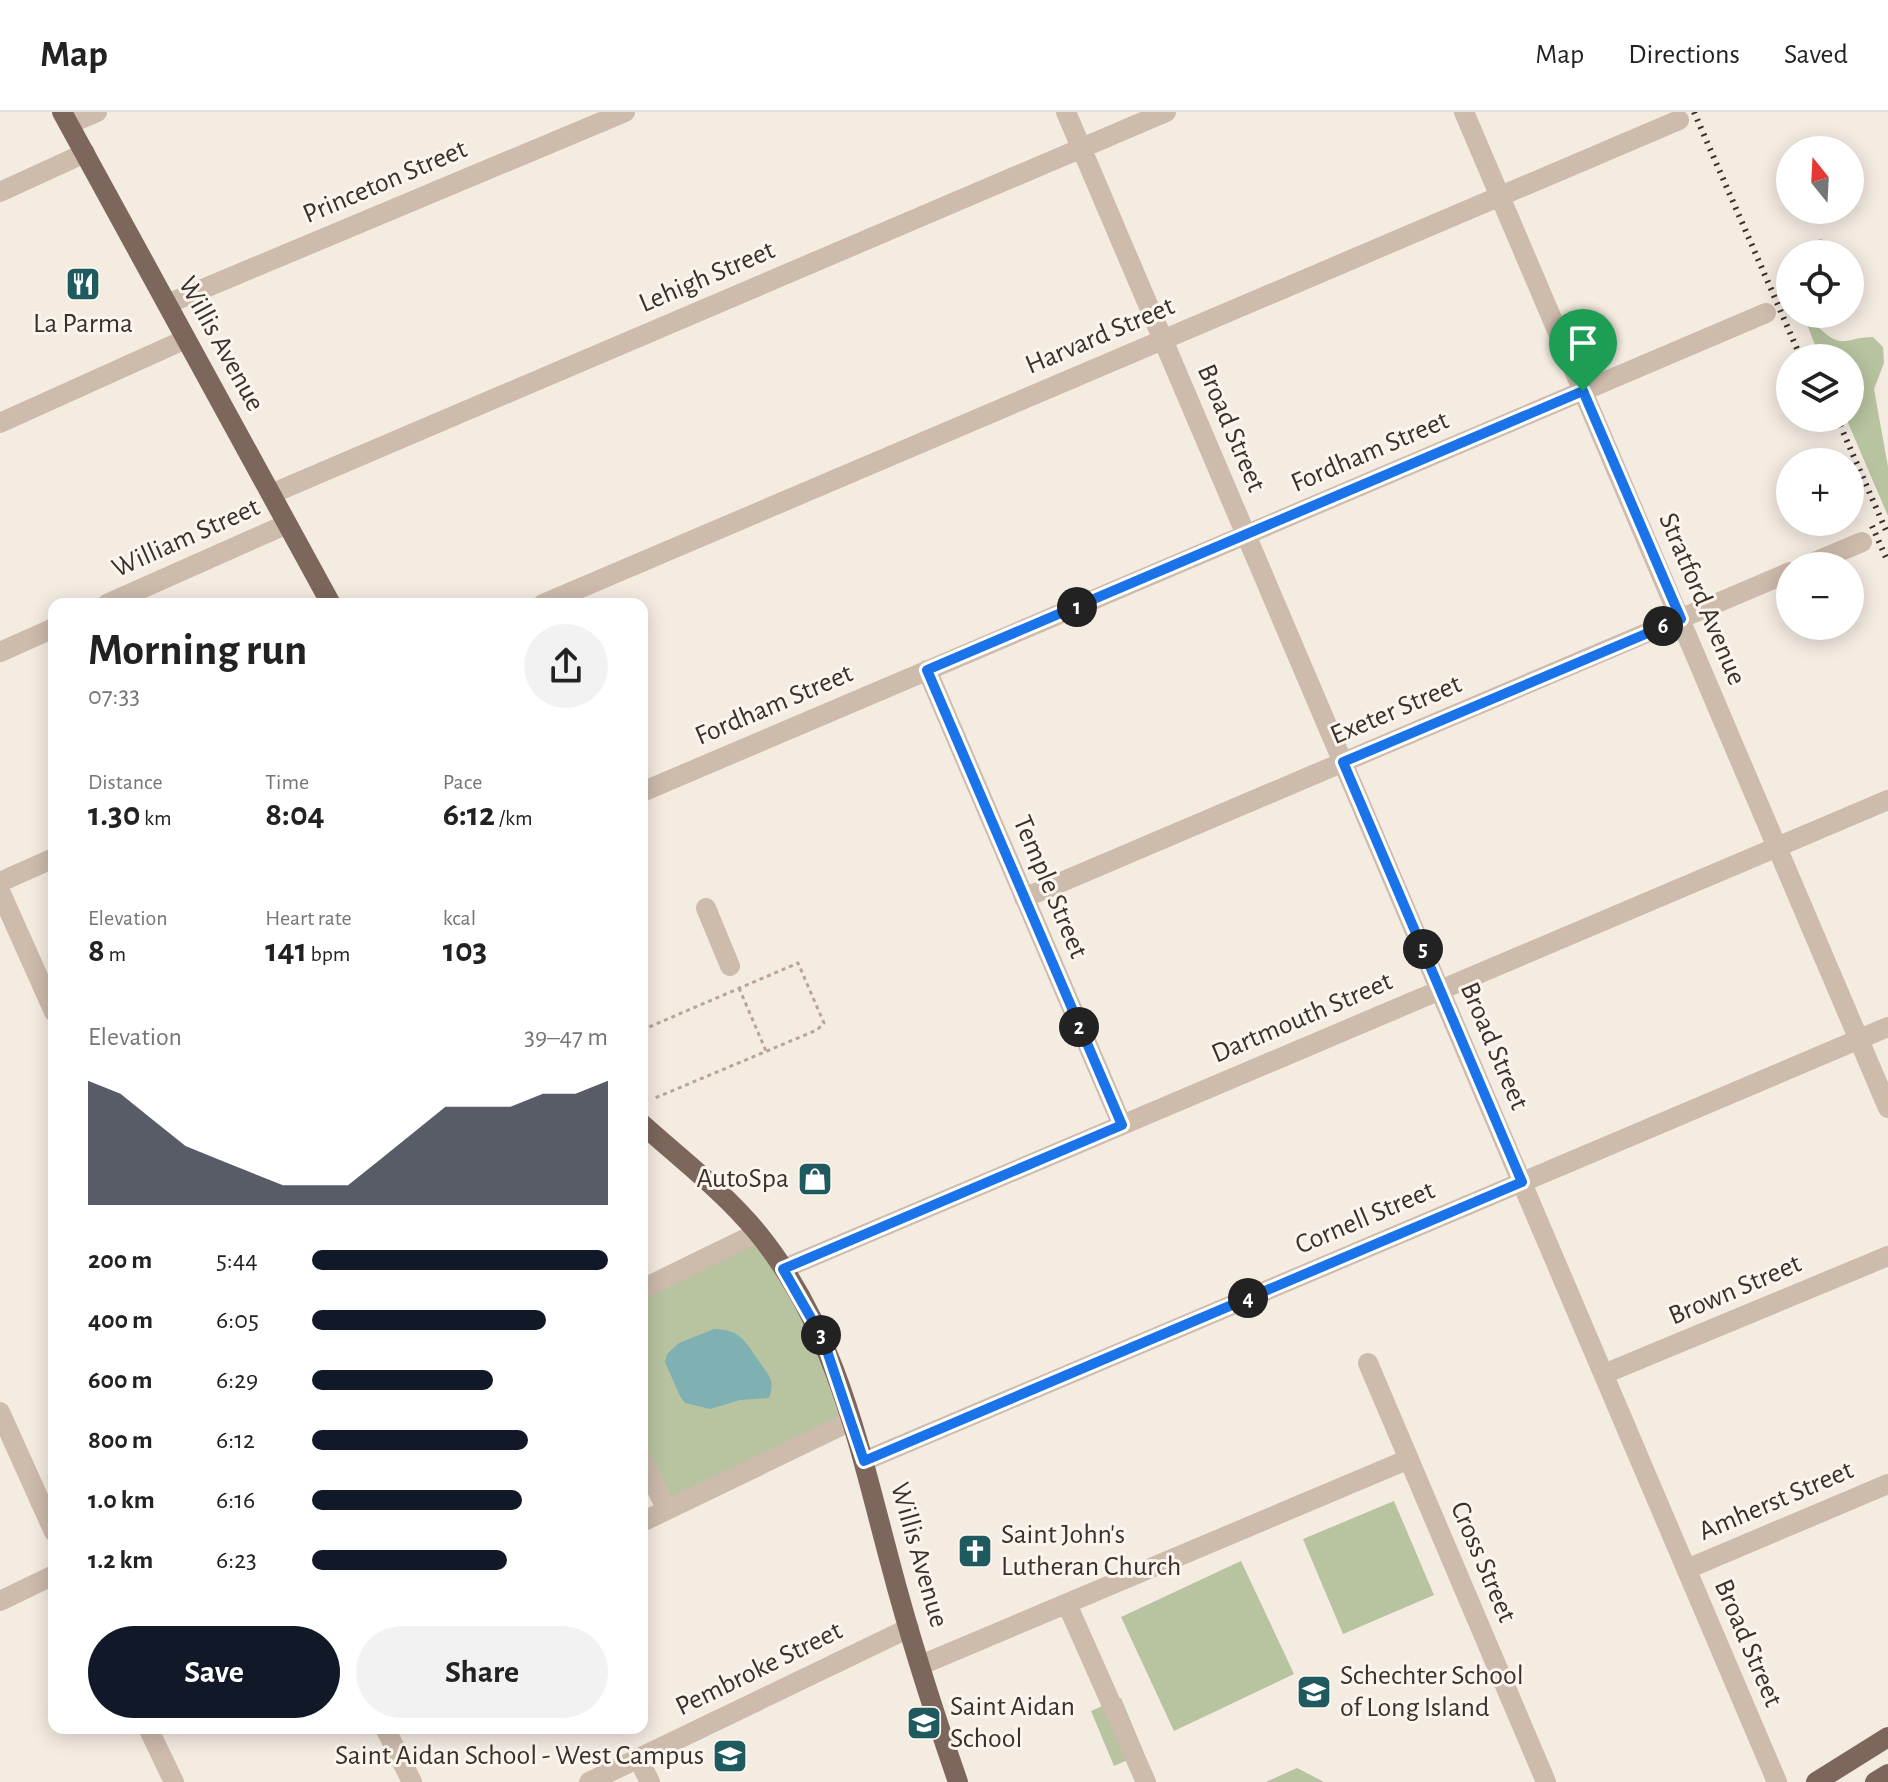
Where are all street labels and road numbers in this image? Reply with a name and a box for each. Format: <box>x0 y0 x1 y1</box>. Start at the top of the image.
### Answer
street label: Princeton Street <box>299 135 471 229</box>
street label: Lehigh Street <box>635 236 779 318</box>
street label: Willis Avenue <box>173 272 269 416</box>
street label: Harvard Street <box>1021 292 1179 380</box>
street label: Broad Street <box>1192 360 1270 496</box>
street label: Fordham Street <box>1287 406 1453 498</box>
street label: William Street <box>108 493 264 583</box>
street label: Stratford Avenue <box>1653 509 1751 689</box>
street label: Fordham Street <box>691 659 857 751</box>
street label: Exeter Street <box>1326 670 1466 750</box>
street label: Temple Street <box>1007 812 1093 962</box>
street label: Dartmouth Street <box>1208 967 1396 1069</box>
street label: Broad Street <box>1455 978 1533 1114</box>
street label: Cornell Street <box>1291 1176 1439 1260</box>
street label: Brown Street <box>1665 1250 1805 1330</box>
street label: Amherst Street <box>1695 1456 1857 1546</box>
street label: Willis Avenue <box>885 1480 953 1630</box>
street label: Cross Street <box>1445 1498 1521 1626</box>
street label: Broad Street <box>1709 1575 1787 1711</box>
street label: Pembroke Street <box>671 1617 847 1721</box>

